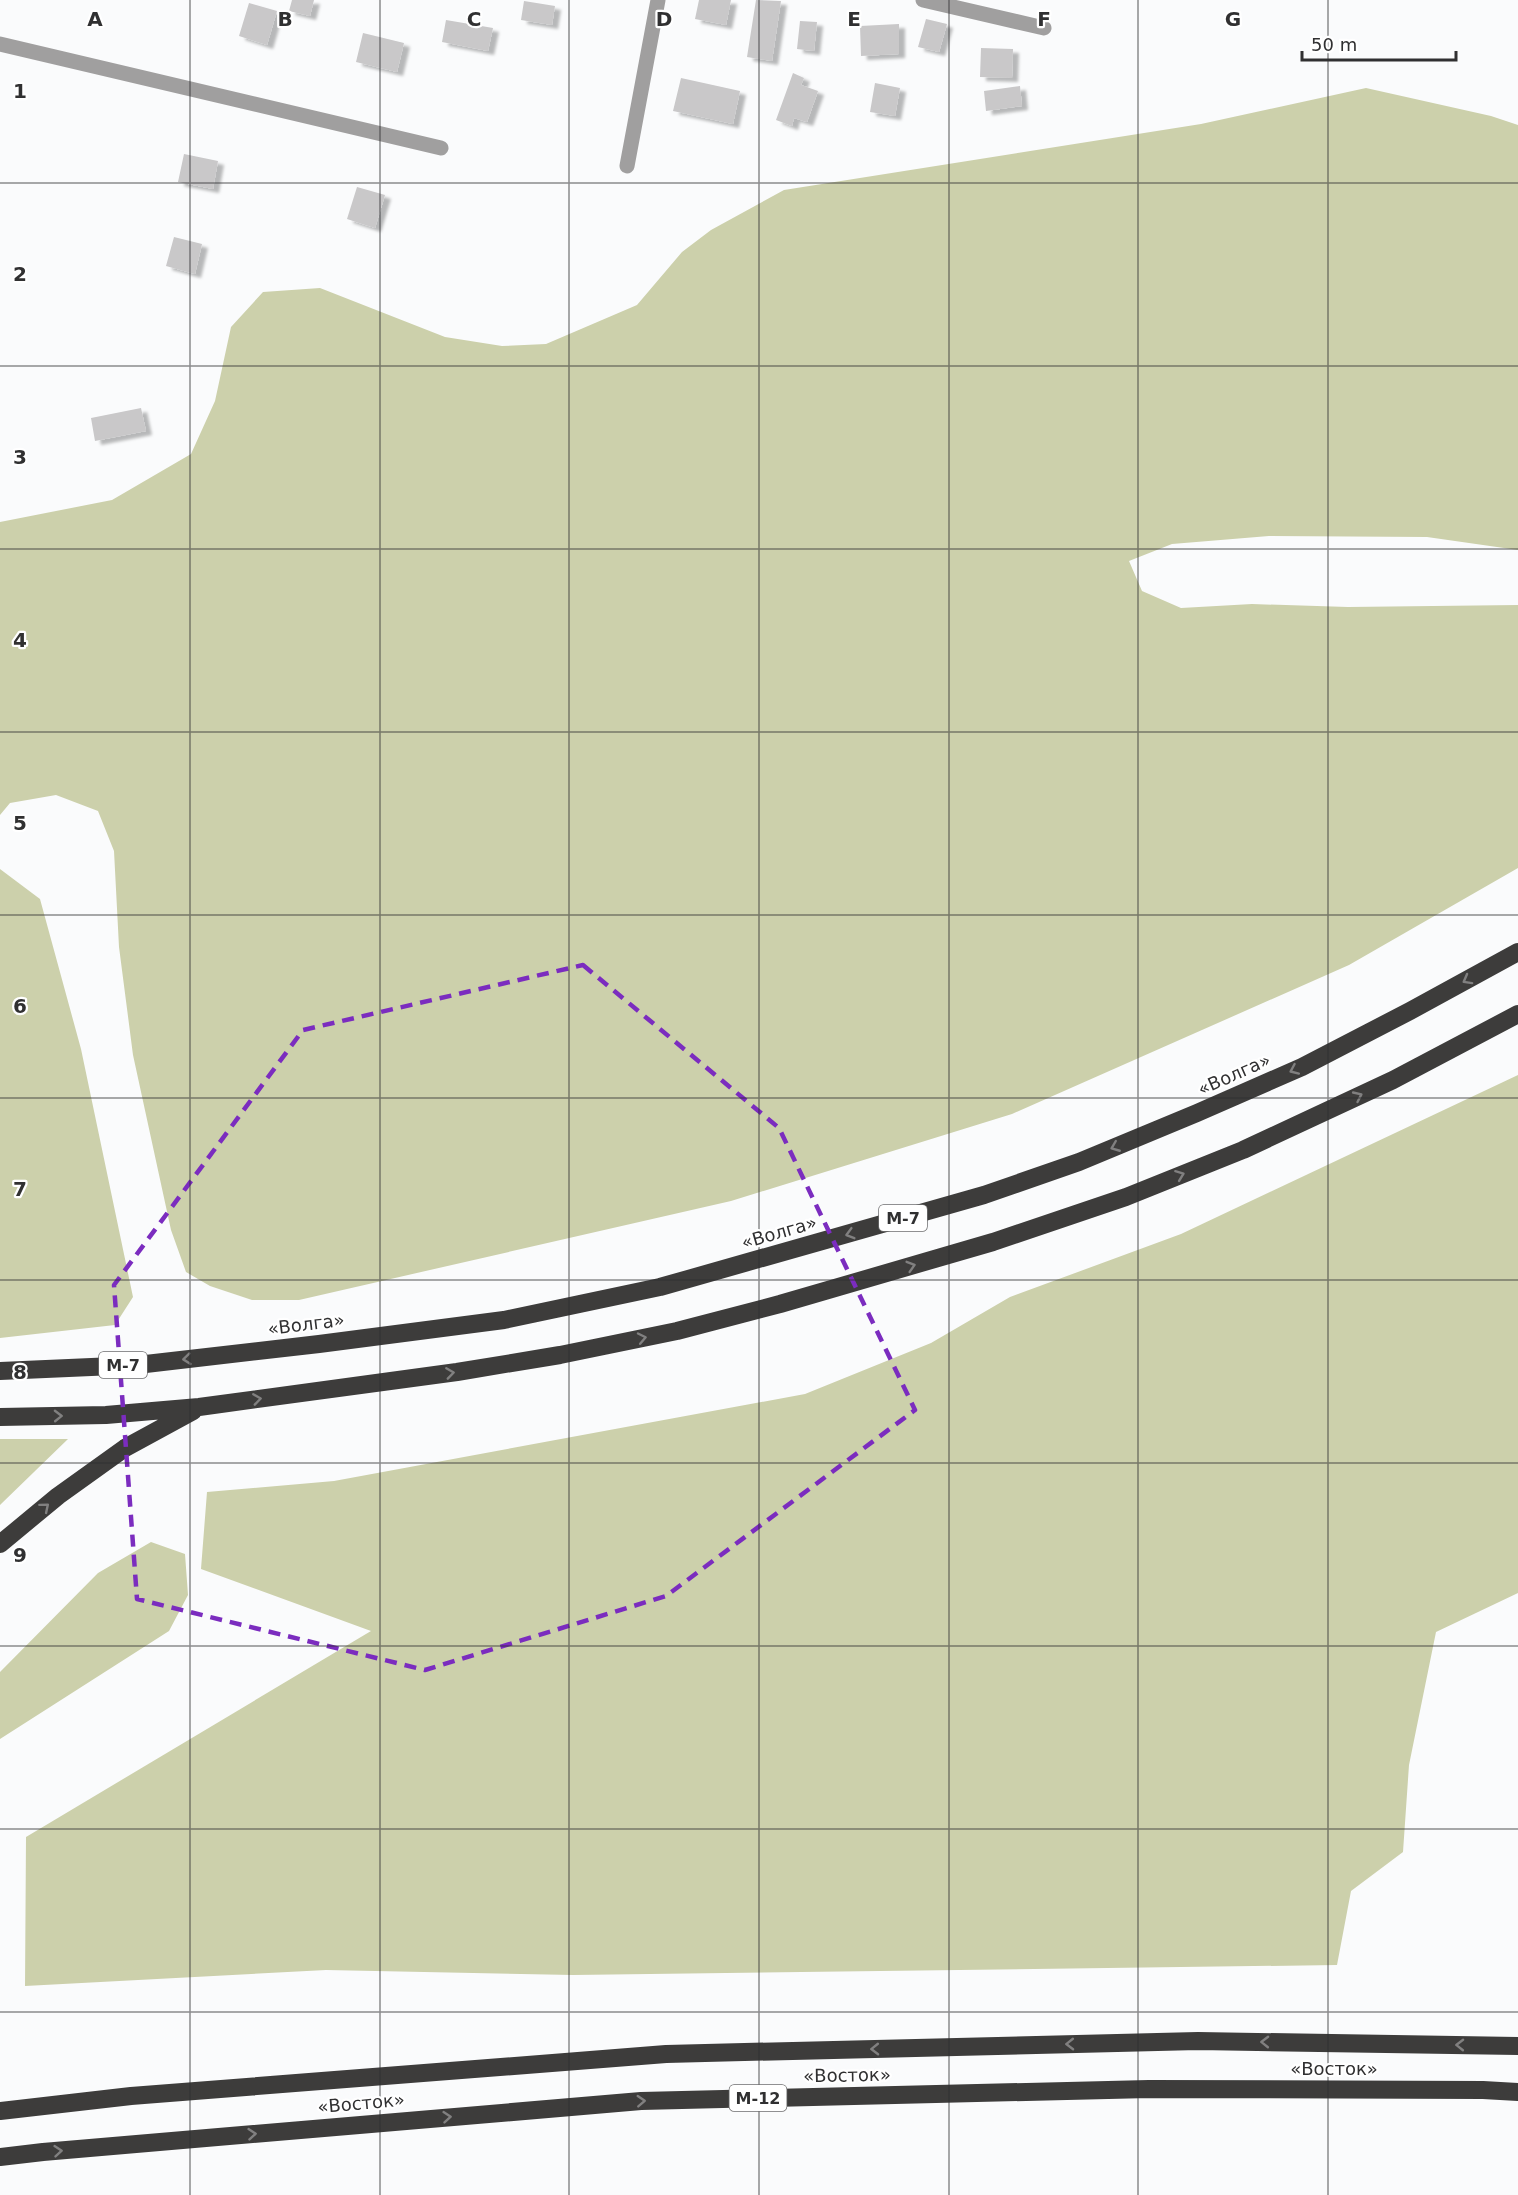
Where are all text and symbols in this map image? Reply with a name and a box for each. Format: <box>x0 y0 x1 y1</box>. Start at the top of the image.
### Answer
text: A <box>87 7 103 31</box>
text: B <box>277 7 293 31</box>
text: C <box>467 7 481 31</box>
text: D <box>656 7 672 31</box>
text: E <box>847 7 861 31</box>
text: F <box>1037 7 1051 31</box>
text: G <box>1225 7 1241 31</box>
scale bar <box>1302 24 1456 62</box>
text: 50 m <box>1311 34 1357 55</box>
text: 1 <box>13 79 27 103</box>
text: 2 <box>13 262 27 286</box>
text: 3 <box>13 445 27 469</box>
text: 4 <box>13 628 27 652</box>
text: 5 <box>13 811 27 835</box>
one-way arrow <box>1463 973 1473 984</box>
text: 6 <box>13 994 27 1018</box>
street label: «Волга» <box>1194 1049 1274 1099</box>
one-way arrow <box>1289 1063 1300 1075</box>
one-way arrow <box>1352 1092 1363 1104</box>
one-way arrow <box>1110 1140 1121 1152</box>
one-way arrow <box>1174 1170 1185 1182</box>
text: 7 <box>13 1177 27 1201</box>
road number: М-7 <box>879 1205 927 1231</box>
street label: «Волга» <box>739 1211 819 1253</box>
one-way arrow <box>845 1226 855 1239</box>
one-way arrow <box>905 1261 916 1273</box>
street label: «Волга» <box>266 1309 346 1339</box>
one-way arrow <box>637 1332 647 1345</box>
road number: М-7 <box>99 1352 147 1378</box>
one-way arrow <box>182 1352 192 1365</box>
text: 8 <box>13 1360 27 1384</box>
one-way arrow <box>445 1367 455 1379</box>
one-way arrow <box>252 1393 261 1405</box>
one-way arrow <box>54 1410 63 1422</box>
one-way arrow <box>38 1503 49 1514</box>
text: 9 <box>13 1543 27 1567</box>
one-way arrow <box>1260 2036 1269 2049</box>
one-way arrow <box>1065 2038 1074 2051</box>
one-way arrow <box>1455 2039 1464 2052</box>
one-way arrow <box>870 2043 879 2055</box>
street label: «Восток» <box>1290 2058 1378 2079</box>
street label: «Восток» <box>803 2064 891 2086</box>
road number: М-12 <box>730 2085 786 2111</box>
street label: «Восток» <box>316 2089 406 2117</box>
one-way arrow <box>636 2095 646 2108</box>
one-way arrow <box>442 2111 451 2124</box>
one-way arrow <box>248 2128 257 2141</box>
one-way arrow <box>54 2144 63 2157</box>

